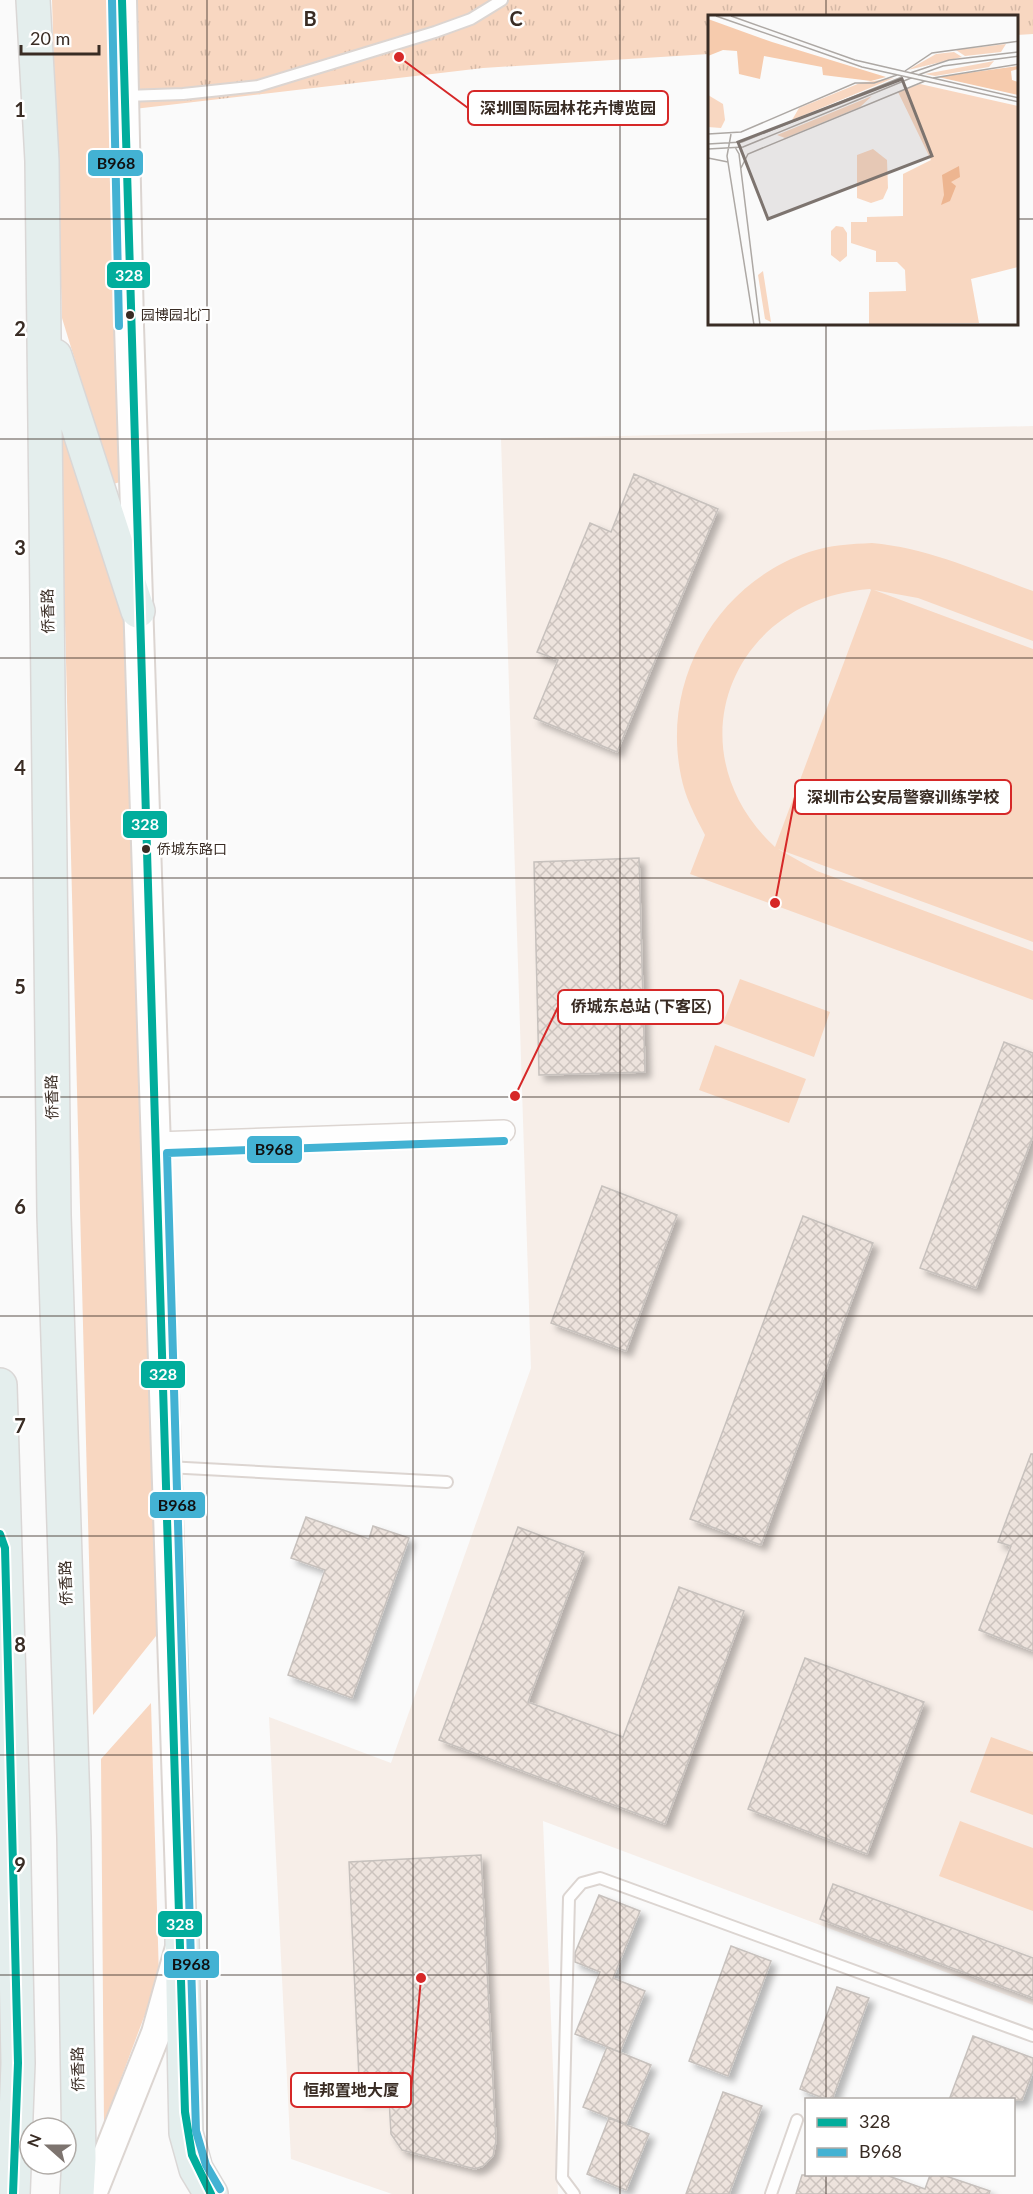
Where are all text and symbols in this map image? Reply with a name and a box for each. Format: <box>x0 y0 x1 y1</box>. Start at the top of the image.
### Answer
text: B <box>303 6 317 30</box>
text: C <box>509 6 523 30</box>
inset map <box>708 15 1018 326</box>
scale bar <box>21 18 99 56</box>
text: 20 m <box>30 27 70 49</box>
callout: 深圳国际园林花卉博览园 <box>468 91 668 125</box>
text: 1 <box>14 97 26 121</box>
text: 深圳国际园林花卉博览园 <box>480 98 656 117</box>
line badge: B968 <box>87 149 144 177</box>
text: B968 <box>97 153 135 172</box>
line badge: 328 <box>106 261 151 289</box>
text: 328 <box>115 265 143 284</box>
place label: 园博园北门 <box>141 306 211 323</box>
marker: 园博园北门 <box>124 309 136 321</box>
text: 2 <box>14 316 26 340</box>
text: 3 <box>14 535 26 559</box>
street label: 侨香路 <box>38 588 56 634</box>
text: 4 <box>14 755 26 779</box>
callout: 深圳市公安局警察训练学校 <box>795 780 1011 814</box>
text: 深圳市公安局警察训练学校 <box>807 787 1000 806</box>
line badge: 328 <box>122 810 168 839</box>
text: 328 <box>131 814 159 833</box>
place label: 侨城东路口 <box>157 840 227 857</box>
marker: 侨城东路口 <box>140 843 152 855</box>
text: 5 <box>14 974 26 998</box>
callout: 侨城东总站 (下客区) <box>558 990 723 1024</box>
text: 侨城东总站 (下客区) <box>571 996 711 1015</box>
street label: 侨香路 <box>42 1074 60 1120</box>
line badge: B968 <box>246 1135 303 1164</box>
text: B968 <box>255 1139 293 1158</box>
text: 6 <box>14 1194 26 1218</box>
line badge: 328 <box>140 1360 186 1389</box>
text: 328 <box>149 1364 177 1383</box>
text: 7 <box>14 1413 26 1437</box>
line badge: B968 <box>149 1491 206 1519</box>
text: B968 <box>158 1495 196 1514</box>
street label: 侨香路 <box>55 1560 75 1606</box>
text: 8 <box>14 1632 26 1656</box>
text: 9 <box>14 1852 26 1876</box>
line badge: 328 <box>157 1910 203 1938</box>
text: 328 <box>166 1914 194 1933</box>
line badge: B968 <box>163 1950 220 1979</box>
text: B968 <box>172 1954 210 1973</box>
street label: 侨香路 <box>68 2046 86 2092</box>
callout: 恒邦置地大厦 <box>291 2073 411 2107</box>
text: 恒邦置地大厦 <box>303 2080 399 2099</box>
legend <box>805 2098 1015 2176</box>
text: 328 <box>859 2110 890 2132</box>
north arrow <box>18 2116 78 2176</box>
text: N <box>22 2131 45 2150</box>
text: B968 <box>859 2140 902 2162</box>

